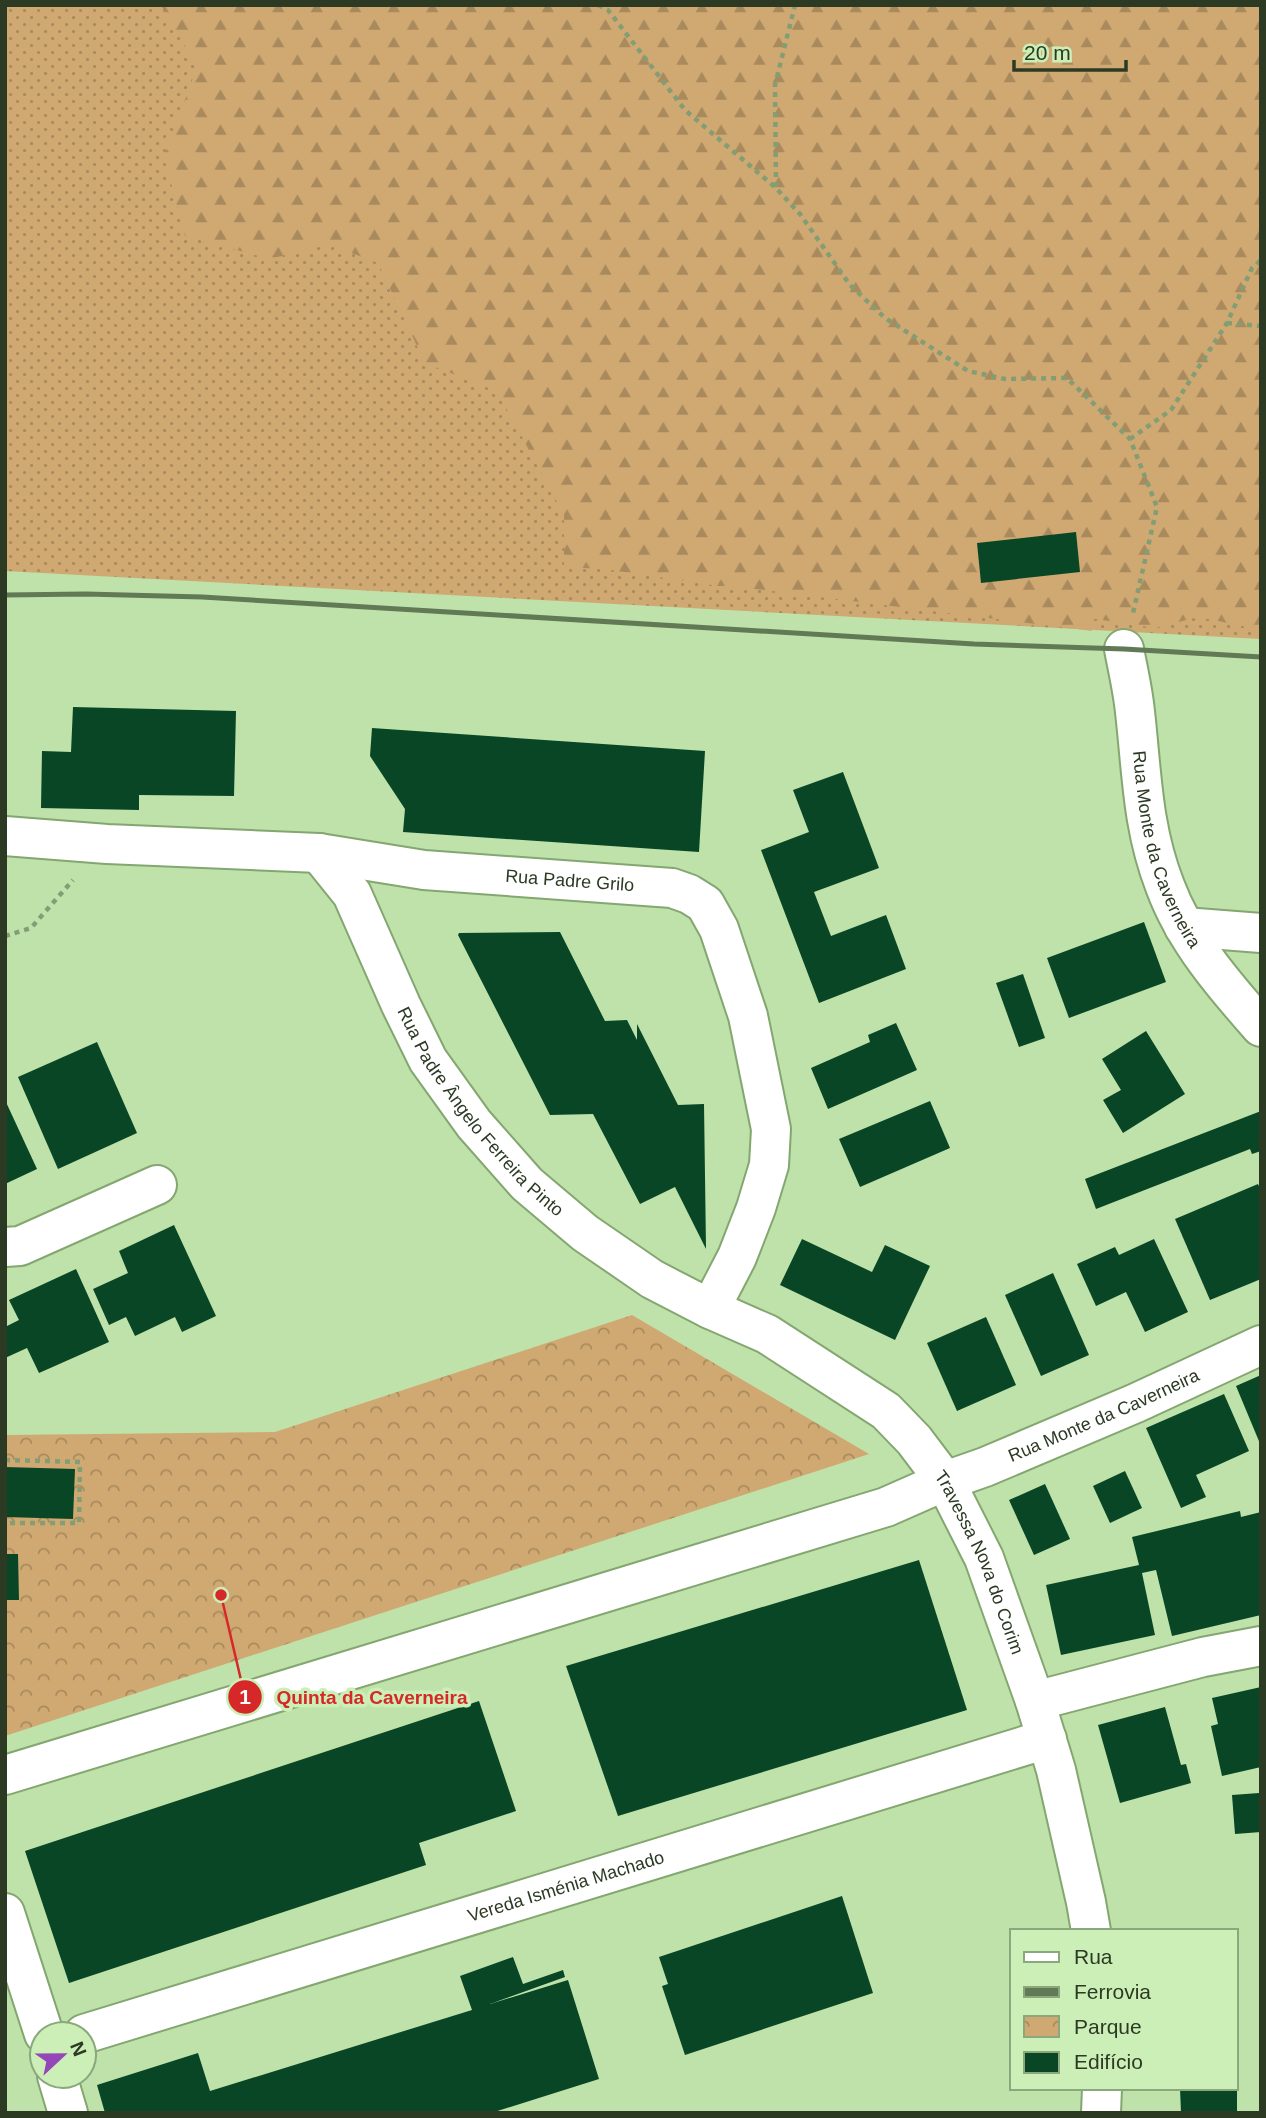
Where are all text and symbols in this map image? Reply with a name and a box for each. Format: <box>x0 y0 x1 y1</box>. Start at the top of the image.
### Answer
scale bar <box>1014 28 1126 72</box>
text: 20 m <box>1024 41 1071 64</box>
street label: Rua Monte da Caverneira <box>1129 750 1205 952</box>
street label: Rua Padre Grilo <box>505 866 635 895</box>
street label: Rua Padre Ângelo Ferreira Pinto <box>394 1004 567 1220</box>
street label: Rua Monte da Caverneira <box>1005 1365 1203 1466</box>
street label: Travessa Nova do Corim <box>931 1467 1028 1657</box>
callout: Quinta da Caverneira <box>228 1677 482 1717</box>
text: 1 <box>239 1685 251 1708</box>
text: Quinta da Caverneira <box>276 1687 468 1708</box>
street label: Vereda Isménia Machado <box>465 1847 666 1926</box>
legend <box>1010 1929 1238 2090</box>
text: Rua <box>1074 1945 1113 1968</box>
text: Ferrovia <box>1074 1980 1151 2003</box>
text: Parque <box>1074 2015 1142 2038</box>
north arrow <box>28 2020 98 2090</box>
text: N <box>66 2039 91 2059</box>
text: Edifício <box>1074 2050 1143 2073</box>

